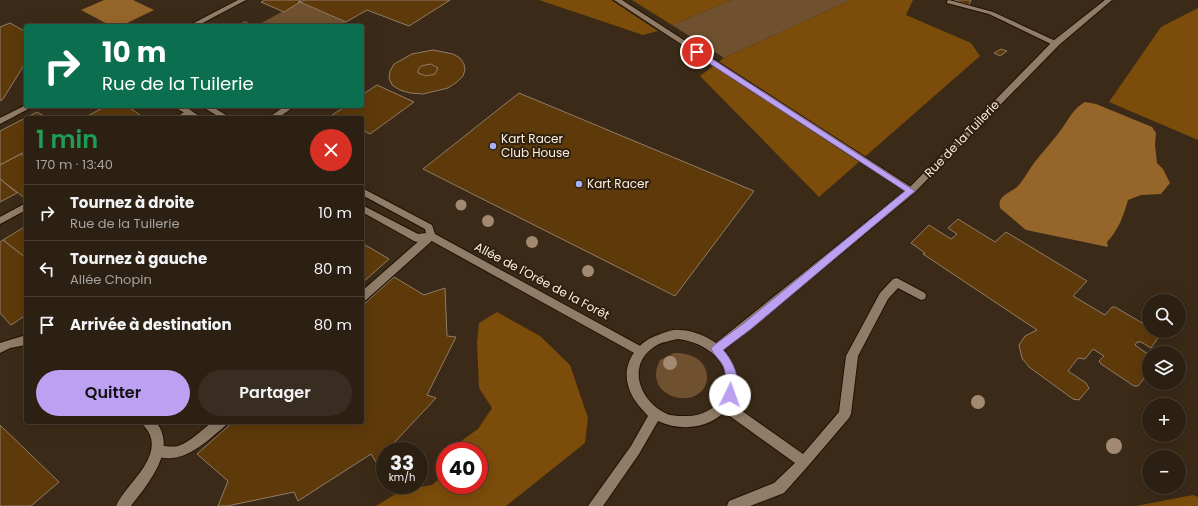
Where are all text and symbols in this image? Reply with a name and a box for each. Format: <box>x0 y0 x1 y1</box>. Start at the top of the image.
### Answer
text: 10 m <box>102 33 166 72</box>
pin <box>680 35 714 69</box>
icon: right <box>36 40 88 92</box>
icon: arrive <box>686 41 708 63</box>
text: Rue de la Tuilerie <box>102 71 254 96</box>
street label: Rue de la Tuilerie <box>920 96 1003 181</box>
text: 1 min <box>36 123 98 156</box>
button: close <box>310 129 352 171</box>
place label: Kart Racer Club House <box>501 130 570 161</box>
marker: Kart Racer Club House <box>488 141 498 151</box>
text: 170 m · 13:40 <box>36 155 113 174</box>
place label: Kart Racer <box>587 175 649 192</box>
marker: Kart Racer <box>574 179 584 189</box>
text: Tournez à droite <box>70 192 194 213</box>
icon: right <box>36 202 58 224</box>
text: 10 m <box>318 202 352 223</box>
text: Rue de la Tuilerie <box>70 214 179 233</box>
street label: Allée de l'Orée de la Forêt <box>472 238 613 323</box>
text: Tournez à gauche <box>70 248 207 269</box>
icon: left <box>36 258 58 280</box>
text: 80 m <box>314 258 352 279</box>
text: Allée Chopin <box>70 270 152 289</box>
map controls <box>1142 294 1186 494</box>
button: search <box>1142 294 1186 338</box>
icon: arrive <box>36 314 58 336</box>
text: Arrivée à destination <box>70 314 232 335</box>
text: 80 m <box>314 314 352 335</box>
button: layers <box>1142 346 1186 390</box>
button: Quitter <box>36 370 190 416</box>
button: Partager <box>198 370 352 416</box>
position arrow <box>709 374 751 416</box>
button: + <box>1142 398 1186 442</box>
speed limit sign: 40 <box>436 442 488 494</box>
text: 33 <box>390 449 414 477</box>
button: − <box>1142 450 1186 494</box>
text: km/h <box>389 470 415 485</box>

